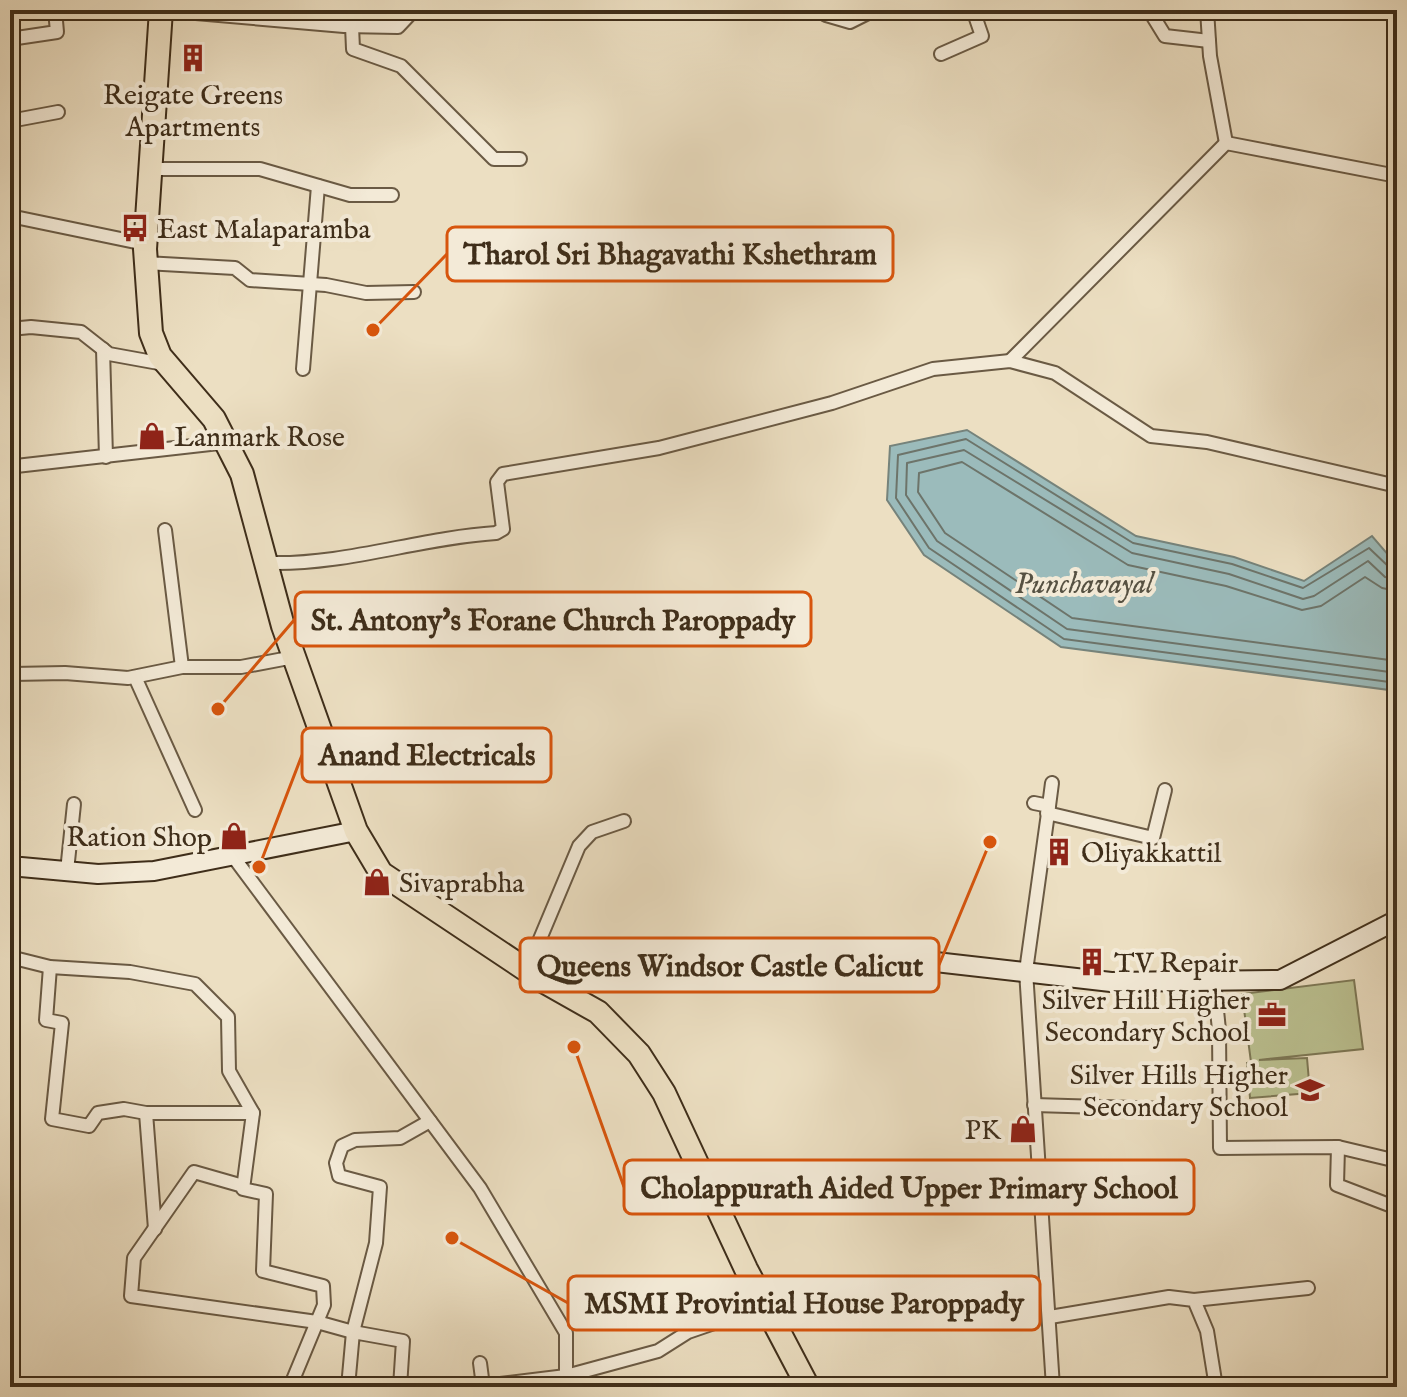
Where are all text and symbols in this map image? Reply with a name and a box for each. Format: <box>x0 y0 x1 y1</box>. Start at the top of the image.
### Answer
building icon: Reigate Greens Apartments <box>178 43 208 73</box>
place label: Reigate Greens Apartments <box>103 79 283 146</box>
bus stop icon: East Malaparamba <box>120 213 150 243</box>
place label: East Malaparamba <box>157 213 371 248</box>
callout: Tharol Sri Bhagavathi Kshethram <box>447 227 893 281</box>
text: Tharol Sri Bhagavathi Kshethram <box>462 237 877 275</box>
shop icon: Lanmark Rose <box>137 421 167 451</box>
place label: Lanmark Rose <box>174 421 345 456</box>
water label: Punchavayal <box>1015 566 1156 604</box>
callout: St. Antony's Forane Church Paroppady <box>295 592 811 646</box>
text: St. Antony's Forane Church Paroppady <box>311 603 796 641</box>
callout: Anand Electricals <box>302 728 551 782</box>
text: Anand Electricals <box>317 738 536 776</box>
place label: Ration Shop <box>66 821 212 856</box>
shop icon: Ration Shop <box>219 821 249 851</box>
building icon: Oliyakkattil <box>1044 837 1074 867</box>
place label: Oliyakkattil <box>1081 837 1222 872</box>
shop icon: Sivaprabha <box>362 867 392 897</box>
place label: Sivaprabha <box>399 867 525 902</box>
callout: Queens Windsor Castle Calicut <box>520 938 939 992</box>
building icon: TV Repair <box>1077 947 1107 977</box>
place label: TV Repair <box>1114 947 1238 982</box>
text: Queens Windsor Castle Calicut <box>537 949 924 987</box>
place label: Silver Hill Higher Secondary School <box>1042 984 1250 1051</box>
office icon: Silver Hill Higher Secondary School <box>1257 1000 1287 1030</box>
place label: Silver Hills Higher Secondary School <box>1070 1059 1288 1126</box>
school or university icon: Silver Hills Higher Secondary School <box>1295 1075 1325 1105</box>
place label: PK <box>965 1114 1002 1149</box>
shop icon: PK <box>1008 1114 1038 1144</box>
callout: Cholappurath Aided Upper Primary School <box>624 1160 1194 1214</box>
text: Cholappurath Aided Upper Primary School <box>640 1171 1179 1209</box>
callout: MSMI Provintial House Paroppady <box>568 1276 1040 1330</box>
text: MSMI Provintial House Paroppady <box>584 1286 1025 1324</box>

